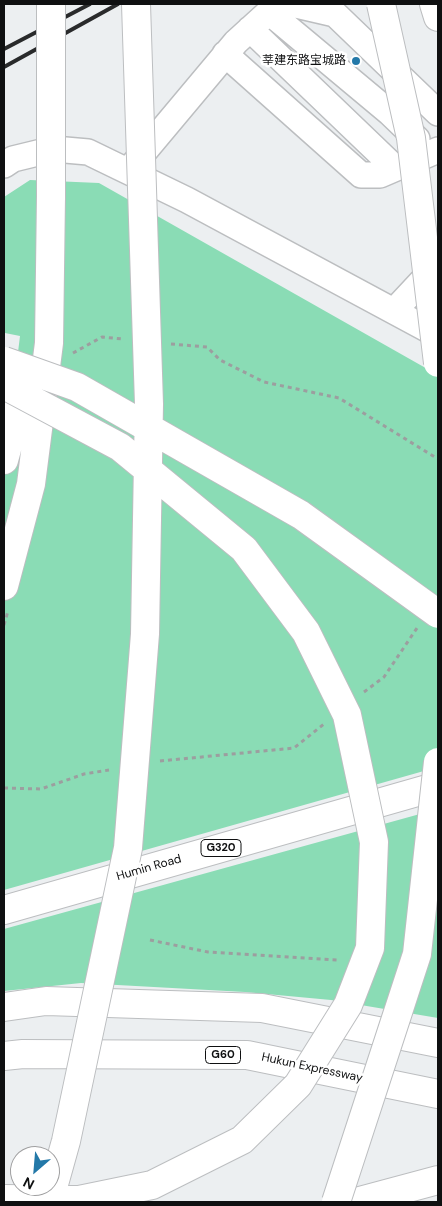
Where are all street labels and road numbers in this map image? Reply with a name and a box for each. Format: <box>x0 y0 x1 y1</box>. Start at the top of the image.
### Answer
road number: G320 <box>201 840 241 856</box>
street label: Humin Road <box>115 852 183 884</box>
road number: G60 <box>206 1046 240 1064</box>
street label: Hukun Expressway <box>260 1050 364 1086</box>

